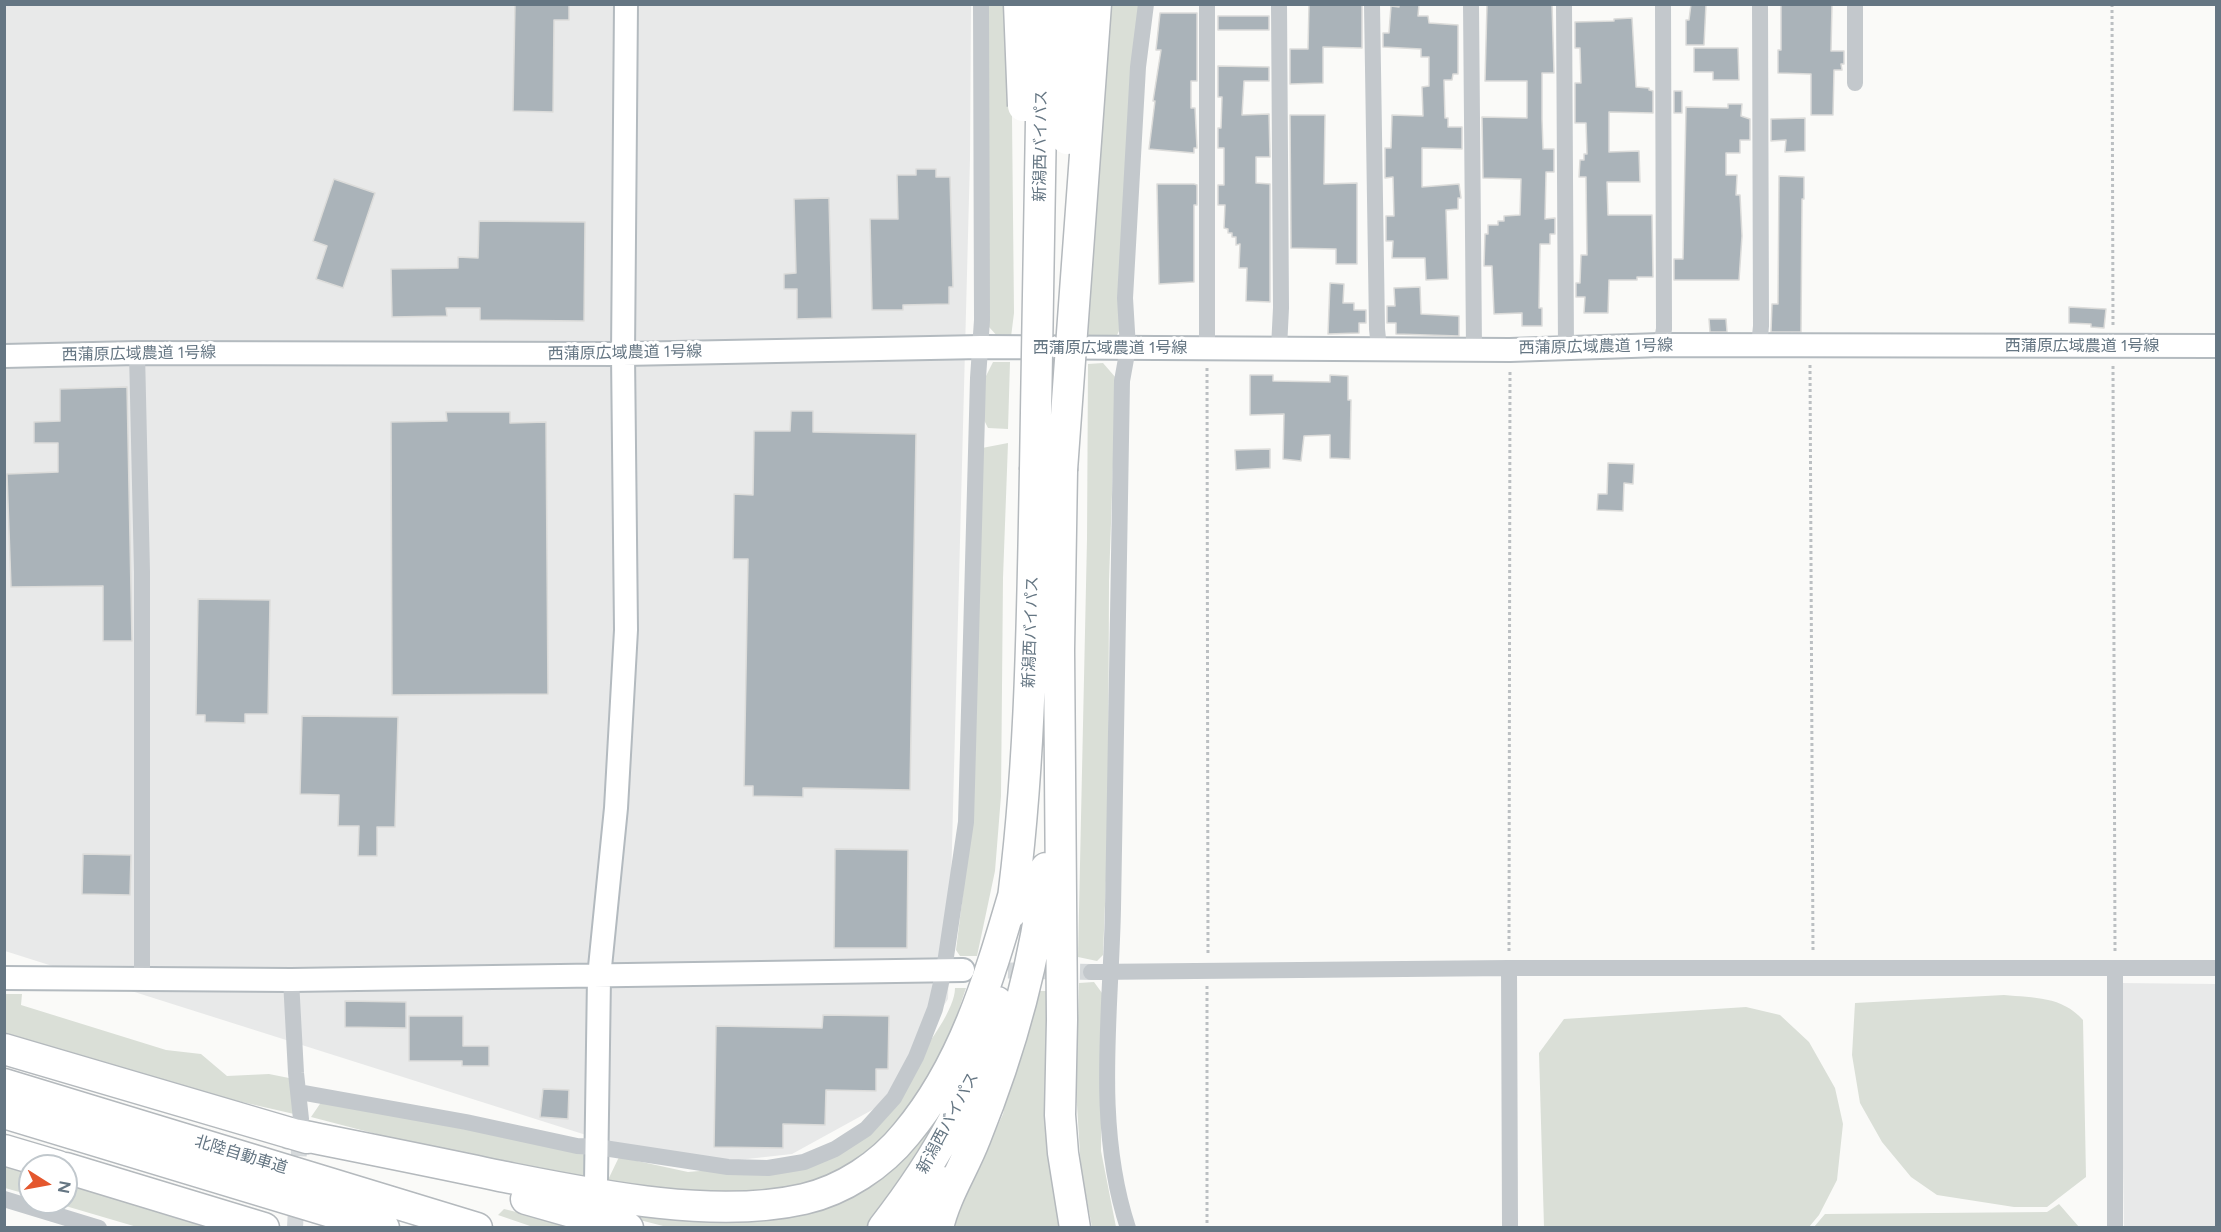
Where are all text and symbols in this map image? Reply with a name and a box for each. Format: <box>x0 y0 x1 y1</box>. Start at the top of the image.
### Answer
street label: 新潟西バイパス <box>1030 90 1052 202</box>
street label: 西蒲原広域農道 1号線 <box>1519 336 1673 358</box>
street label: 西蒲原広域農道 1号線 <box>2005 336 2159 356</box>
street label: 西蒲原広域農道 1号線 <box>1033 338 1187 358</box>
street label: 西蒲原広域農道 1号線 <box>548 342 702 364</box>
street label: 西蒲原広域農道 1号線 <box>62 343 216 365</box>
street label: 新潟西バイパス <box>1019 576 1043 688</box>
street label: 新潟西バイパス <box>913 1069 983 1177</box>
street label: 北陸自動車道 <box>192 1132 290 1178</box>
north arrow <box>18 1154 78 1214</box>
text: N <box>54 1179 75 1195</box>

